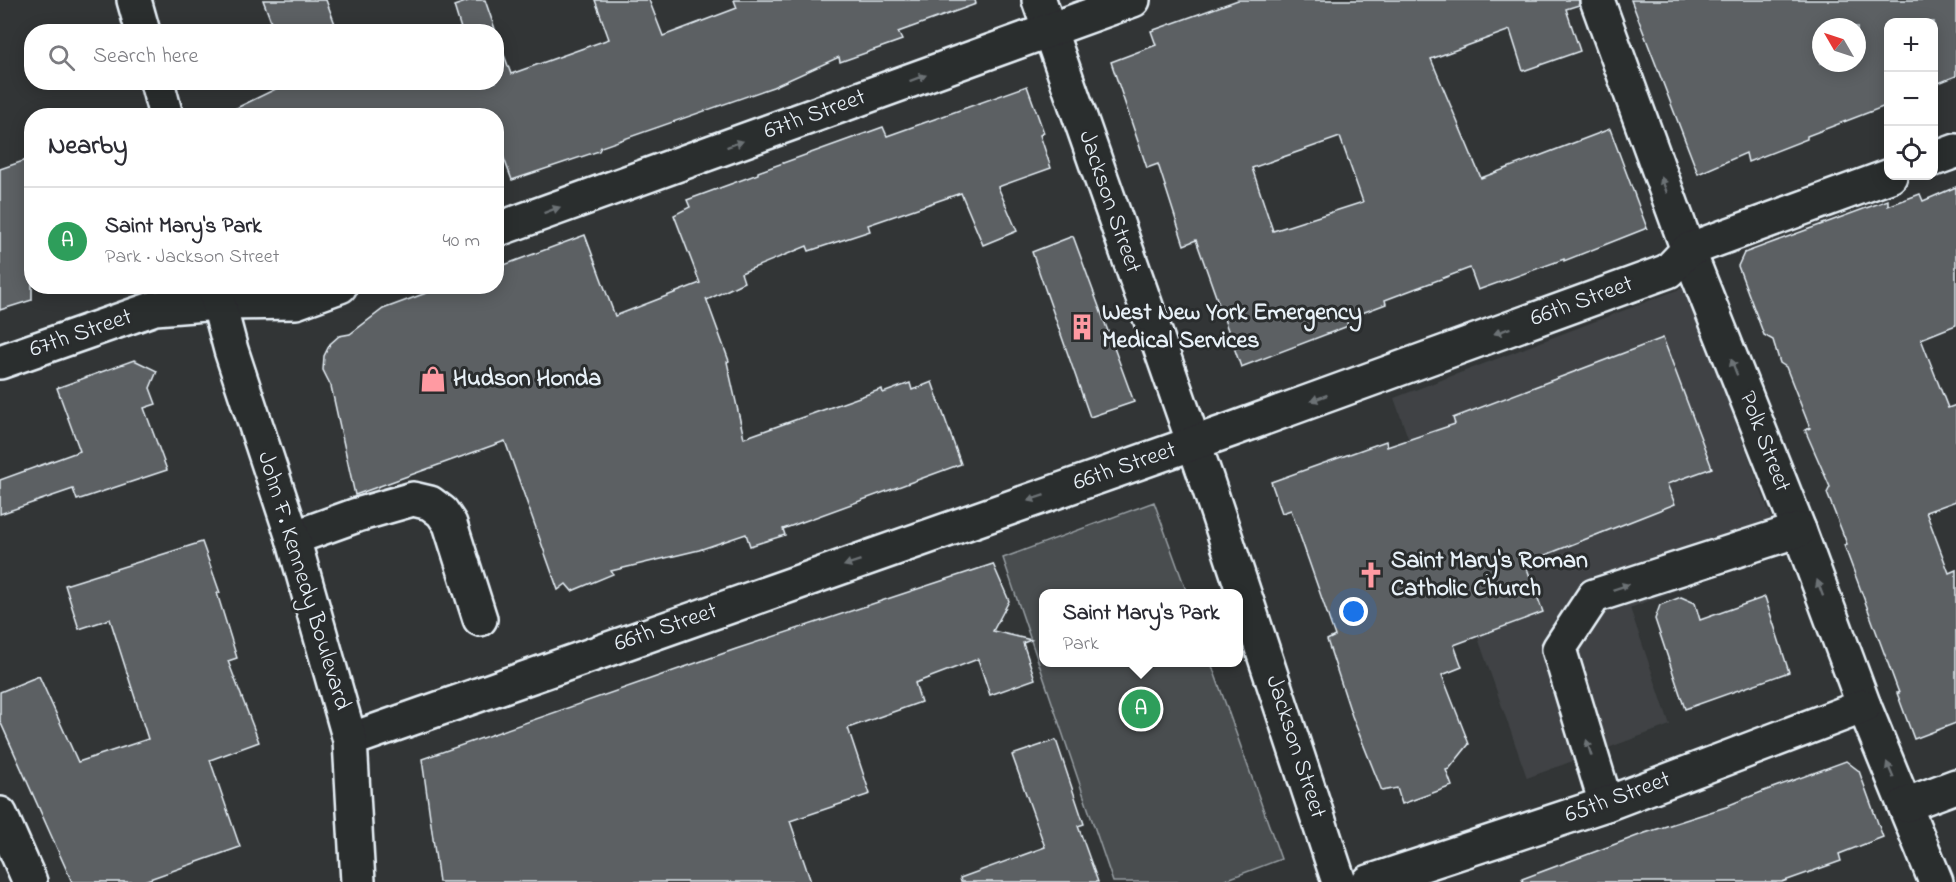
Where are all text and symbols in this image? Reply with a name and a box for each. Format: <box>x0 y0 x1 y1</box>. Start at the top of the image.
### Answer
north arrow <box>1812 18 1866 72</box>
map controls <box>1884 18 1938 180</box>
button: + <box>1884 18 1938 72</box>
search box <box>24 24 504 90</box>
icon: search <box>45 41 78 74</box>
text: Search here <box>93 41 198 73</box>
one-way arrow <box>910 72 928 82</box>
button: − <box>1884 72 1938 126</box>
street label: 67th Street <box>759 80 871 150</box>
street label: Jackson Street <box>1068 126 1150 278</box>
button: locate <box>1884 126 1938 180</box>
text: Nearby <box>48 128 127 166</box>
one-way arrow <box>726 139 744 148</box>
one-way arrow <box>1659 176 1669 194</box>
one-way arrow <box>543 205 561 215</box>
text: Saint Mary's Park <box>105 211 262 243</box>
text: A <box>61 227 74 256</box>
text: 40 m <box>443 227 480 256</box>
text: Park · Jackson Street <box>105 243 279 272</box>
street label: 66th Street <box>1526 267 1638 337</box>
place label: West New York Emergency Medical Services <box>1102 296 1362 359</box>
street label: 67th Street <box>25 300 137 368</box>
building icon: West New York Emergency Medical Services <box>1067 312 1097 342</box>
one-way arrow <box>1493 327 1511 337</box>
one-way arrow <box>1729 358 1738 376</box>
place label: Hudson Honda <box>453 362 601 397</box>
shop icon: Hudson Honda <box>418 364 448 394</box>
street label: Polk Street <box>1729 387 1799 497</box>
one-way arrow <box>1310 393 1328 403</box>
street label: 66th Street <box>1069 433 1181 501</box>
street label: John F. Kennedy Boulevard <box>246 447 359 716</box>
one-way arrow <box>1027 494 1045 504</box>
place label: Saint Mary's Roman Catholic Church <box>1391 544 1588 607</box>
one-way arrow <box>843 559 861 569</box>
church icon: Saint Mary's Roman Catholic Church <box>1356 560 1386 590</box>
one-way arrow <box>1815 579 1824 597</box>
one-way arrow <box>1612 582 1630 591</box>
popup <box>1039 589 1243 667</box>
street label: 66th Street <box>610 594 722 662</box>
your location <box>1339 597 1368 626</box>
text: Saint Mary's Park <box>1063 598 1219 630</box>
text: Park <box>1063 630 1099 659</box>
street label: Jackson Street <box>1255 671 1335 823</box>
pin: A <box>1122 686 1160 732</box>
one-way arrow <box>1584 739 1593 757</box>
one-way arrow <box>1885 760 1895 778</box>
street label: 65th Street <box>1560 763 1676 833</box>

